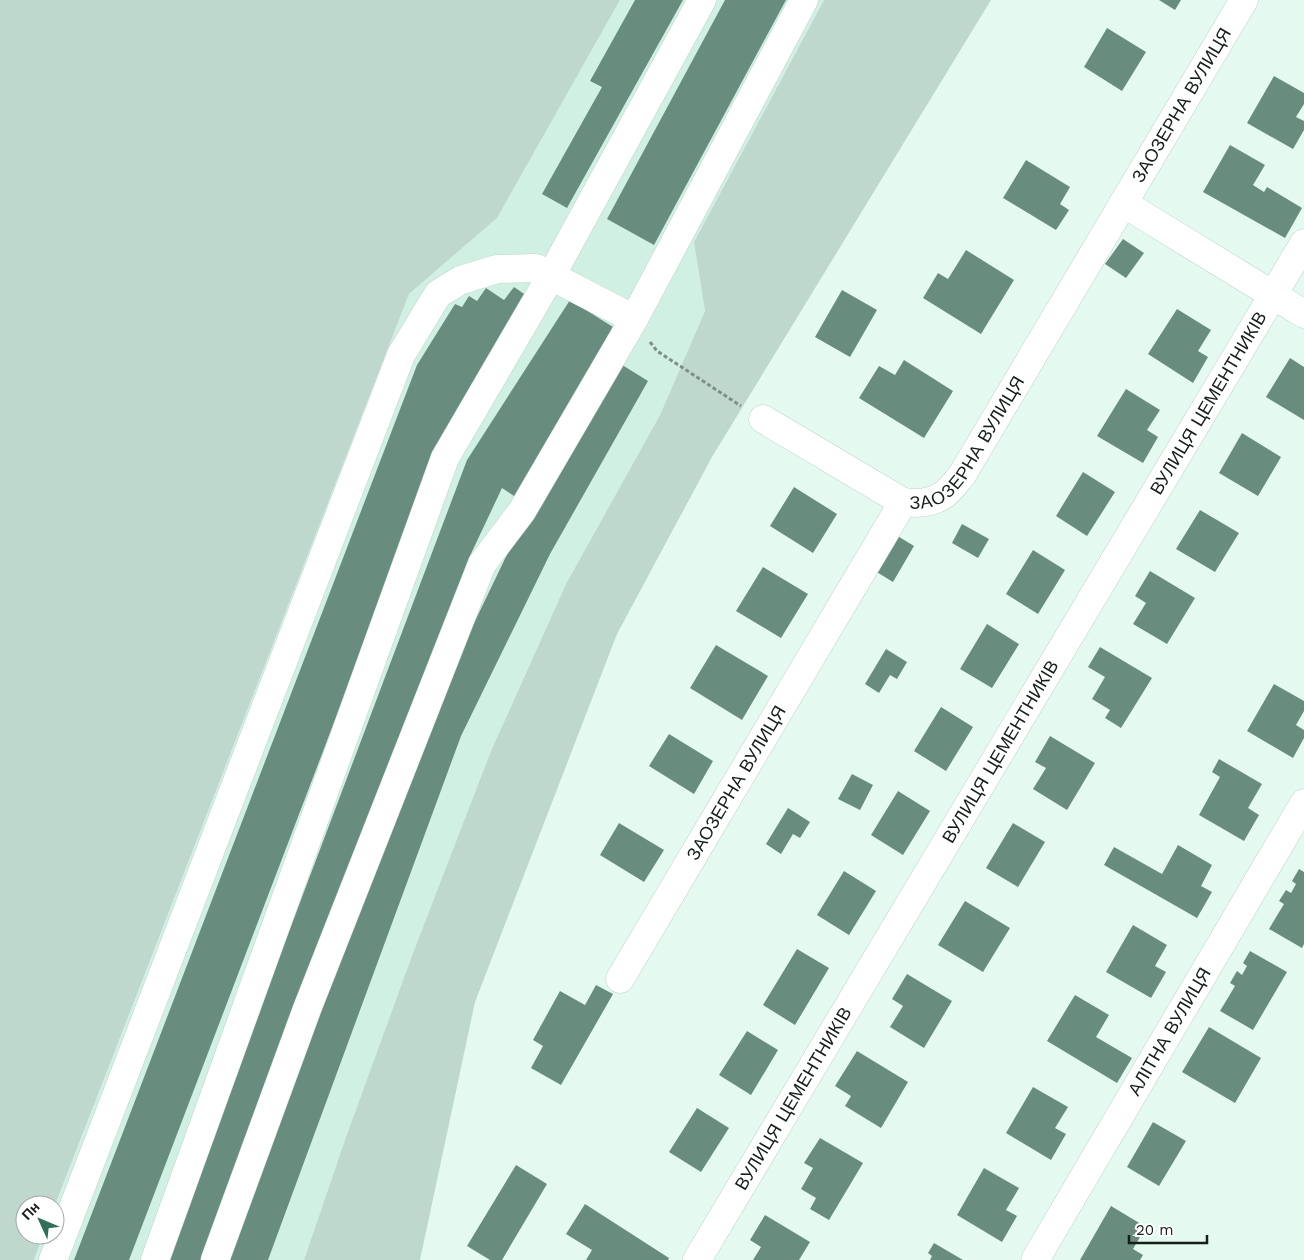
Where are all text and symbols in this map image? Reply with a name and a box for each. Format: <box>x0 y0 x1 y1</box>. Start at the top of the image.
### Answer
street label: ЗАОЗЕРНА ВУЛИЦЯ <box>1127 24 1235 186</box>
street label: ВУЛИЦЯ ЦЕМЕНТНИКІВ <box>1145 308 1271 498</box>
street label: ЗАОЗЕРНА ВУЛИЦЯ <box>909 372 1028 513</box>
street label: ВУЛИЦЯ ЦЕМЕНТНИКІВ <box>937 656 1063 847</box>
street label: ЗАОЗЕРНА ВУЛИЦЯ <box>682 702 790 864</box>
street label: АЛІТНА ВУЛИЦЯ <box>1123 964 1215 1099</box>
street label: ВУЛИЦЯ ЦЕМЕНТНИКІВ <box>730 1003 856 1194</box>
north arrow <box>15 1195 65 1245</box>
text: Пн <box>18 1199 43 1223</box>
scale bar <box>1129 1212 1206 1244</box>
text: 20 m <box>1136 1221 1174 1239</box>

